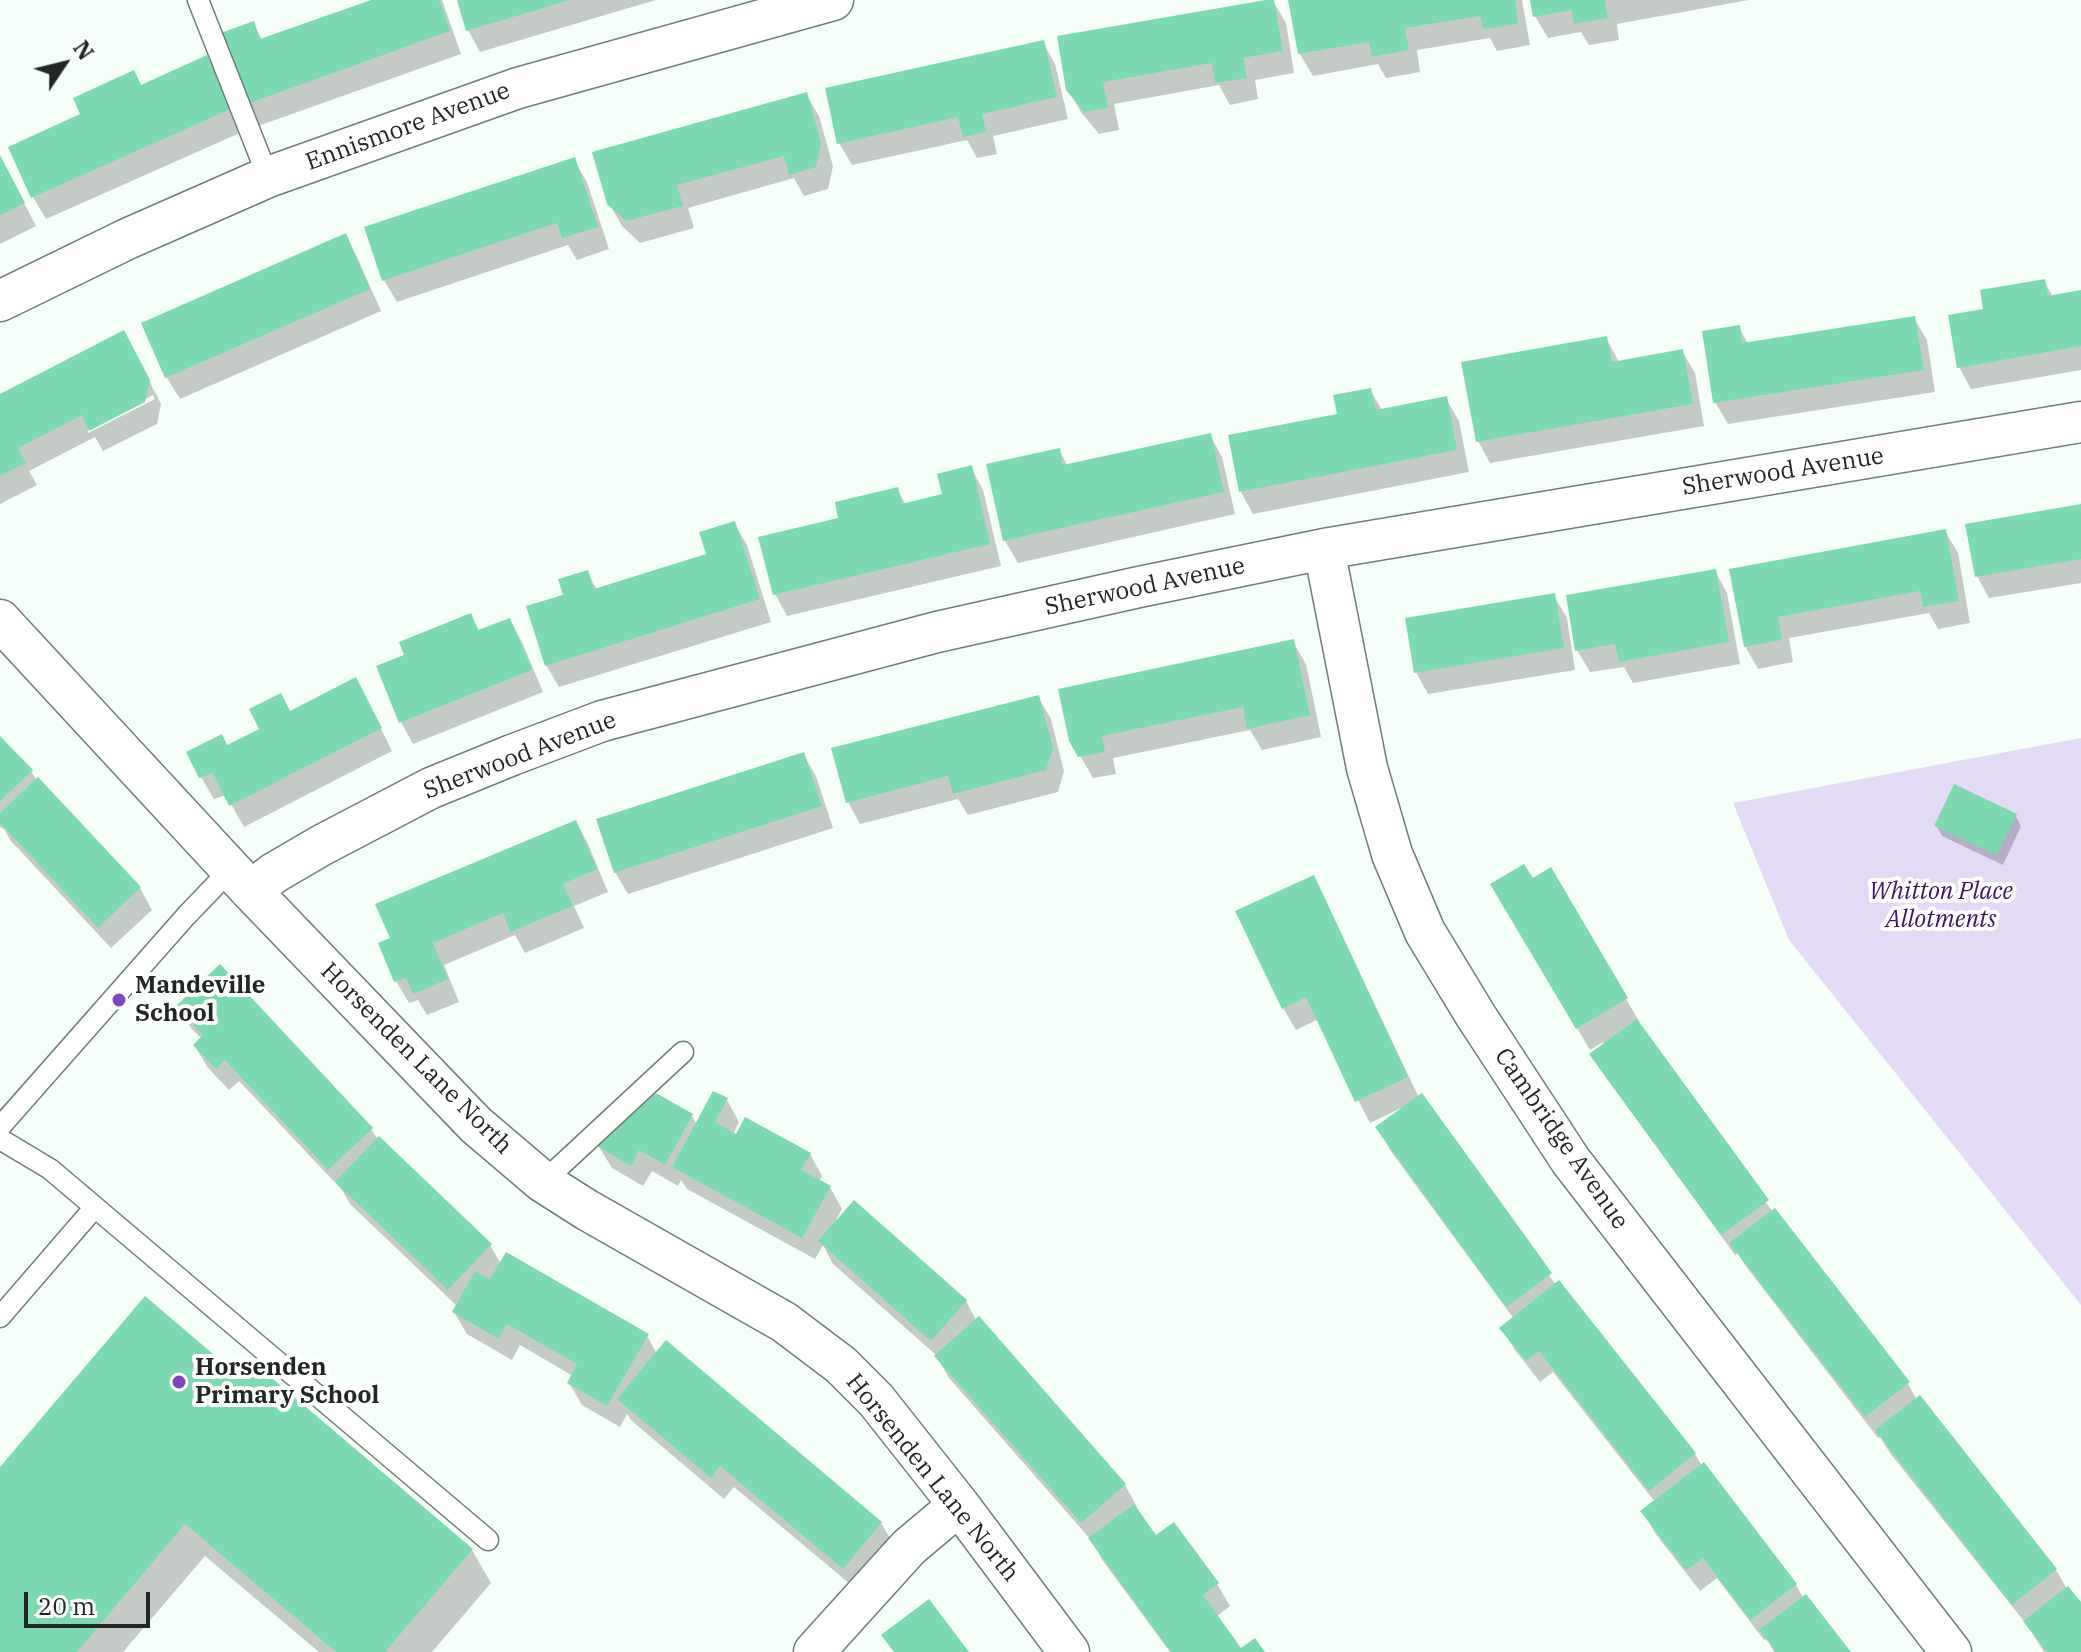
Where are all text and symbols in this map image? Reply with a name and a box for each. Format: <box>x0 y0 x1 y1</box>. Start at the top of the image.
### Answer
north arrow <box>24 24 104 104</box>
text: N <box>67 35 101 65</box>
street label: Ennismore Avenue <box>302 77 514 177</box>
street label: Sherwood Avenue <box>1680 442 1886 502</box>
street label: Sherwood Avenue <box>1042 552 1248 622</box>
street label: Sherwood Avenue <box>420 706 620 806</box>
park label: Whitton Place Allotments <box>1869 878 2013 934</box>
street label: Horsenden Lane North <box>314 957 518 1161</box>
place label: Mandeville School <box>135 972 265 1028</box>
marker: Mandeville School <box>110 991 128 1009</box>
street label: Cambridge Avenue <box>1488 1043 1634 1235</box>
place label: Horsenden Primary School <box>195 1354 379 1410</box>
street label: Horsenden Lane North <box>839 1368 1025 1588</box>
marker: Horsenden Primary School <box>170 1373 188 1391</box>
scale bar <box>28 1576 154 1626</box>
text: 20 m <box>38 1590 95 1622</box>

